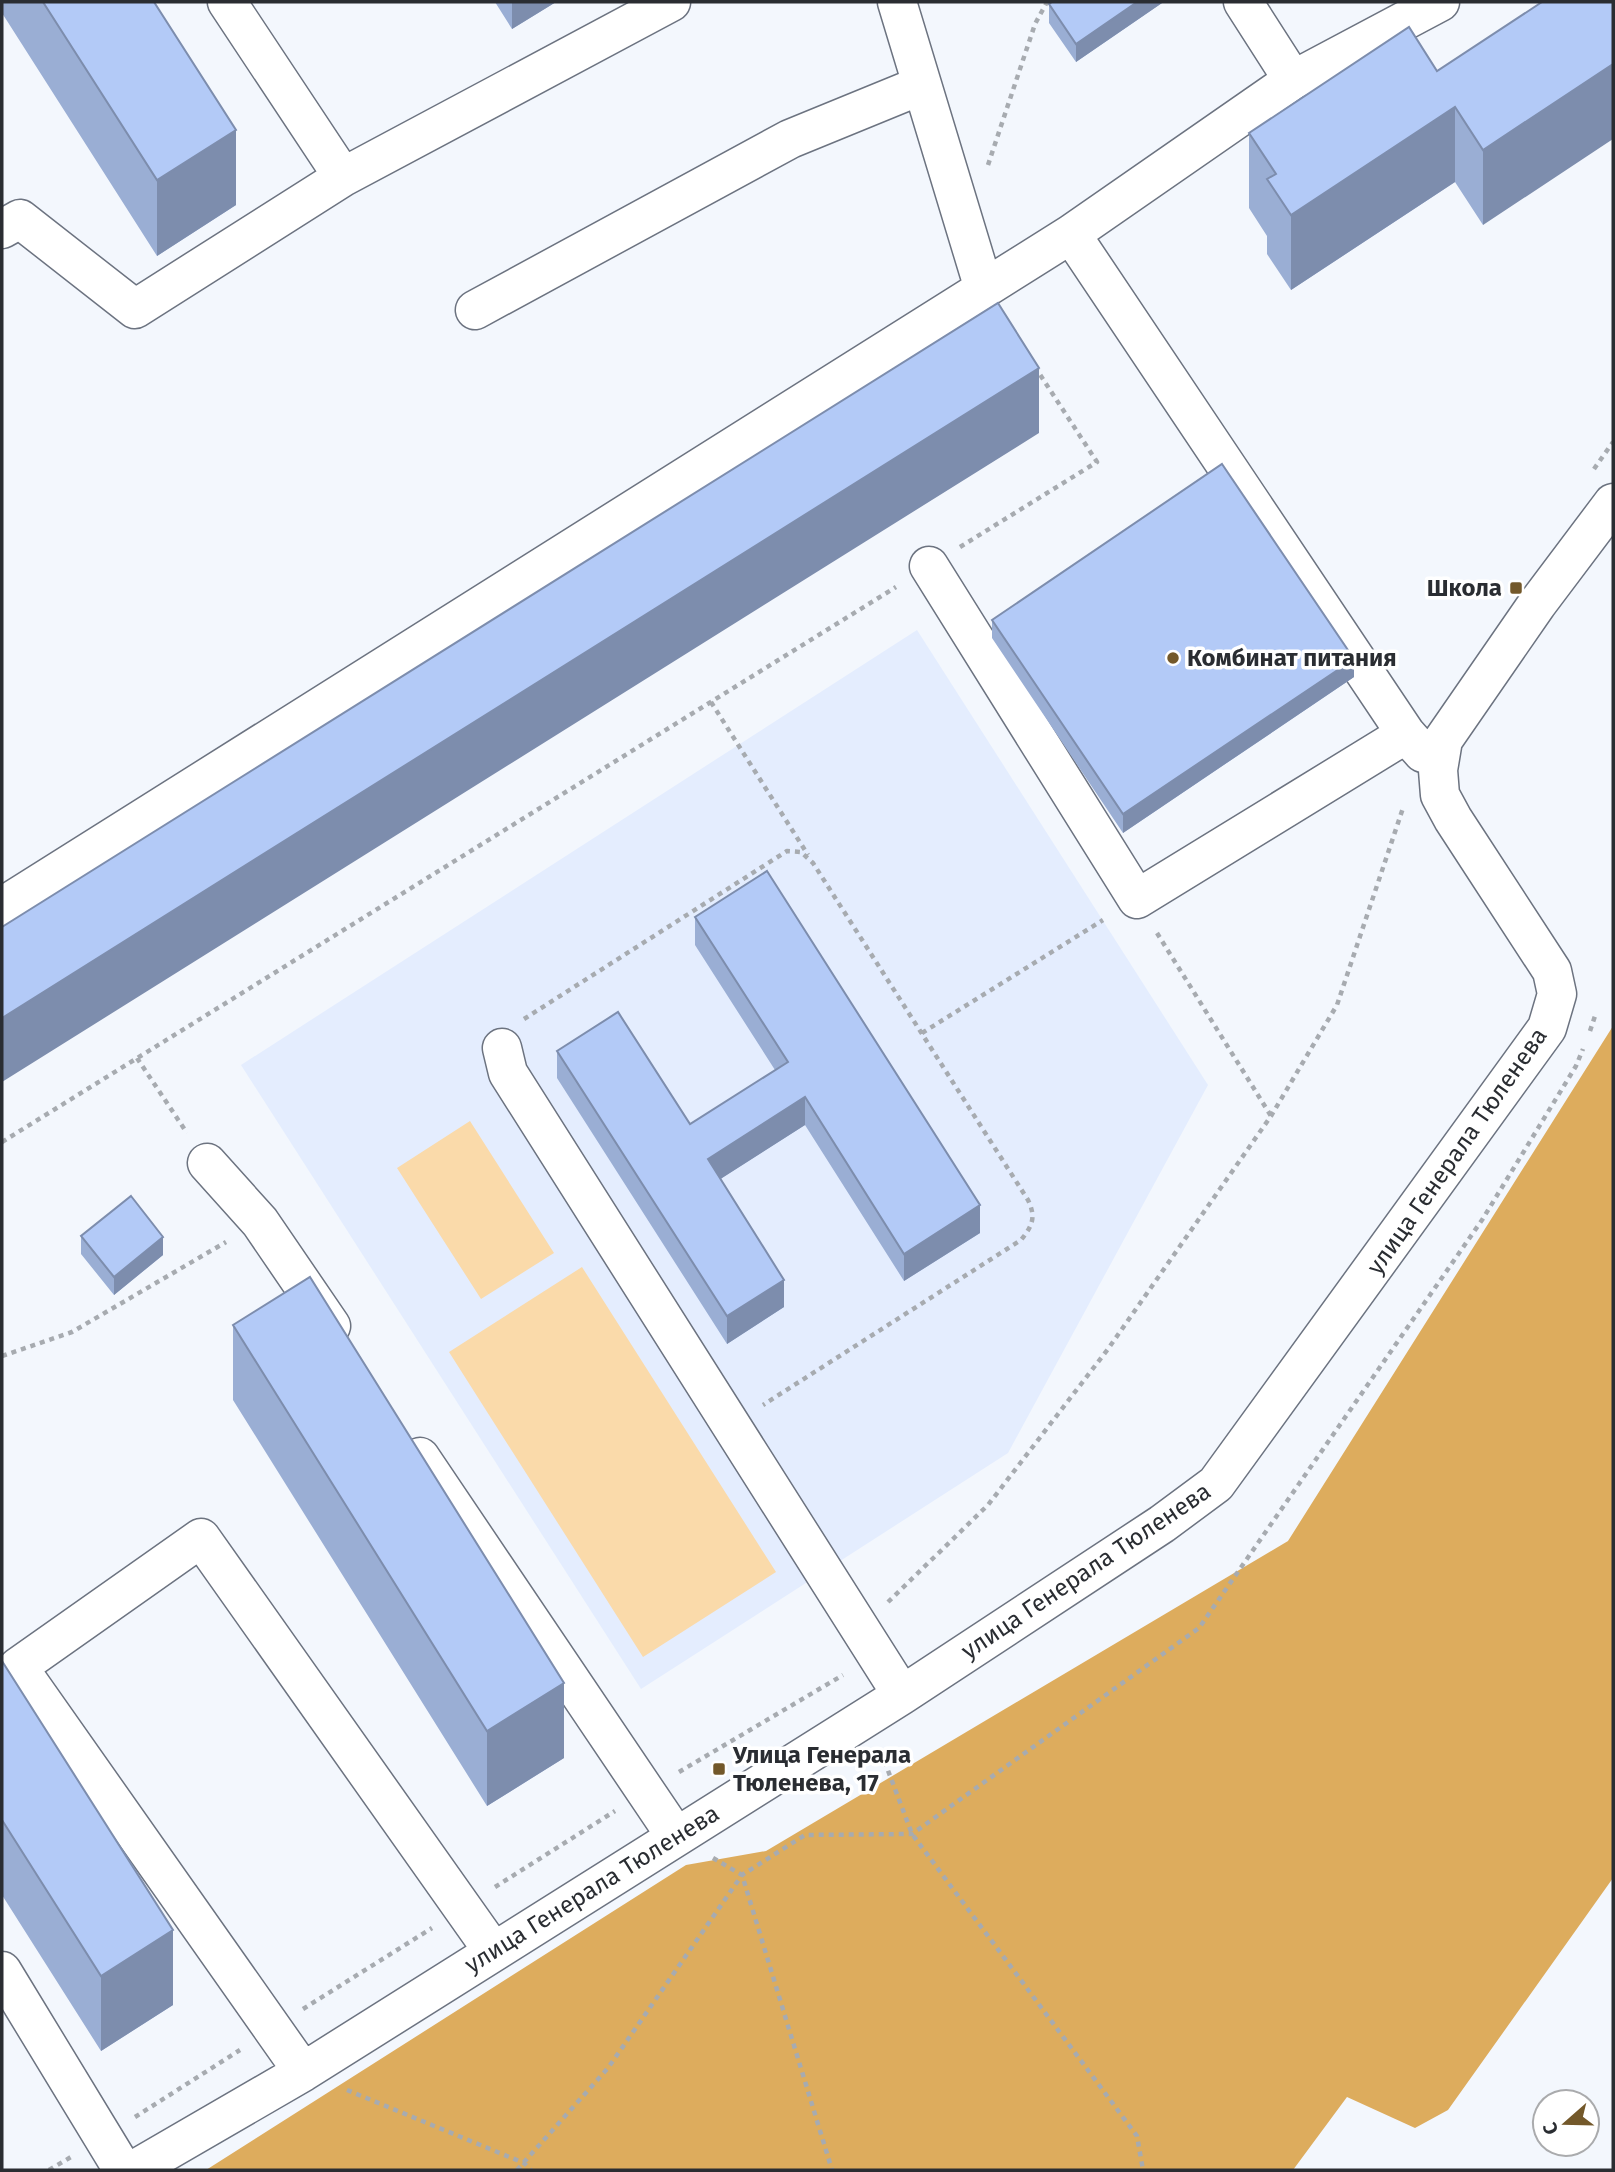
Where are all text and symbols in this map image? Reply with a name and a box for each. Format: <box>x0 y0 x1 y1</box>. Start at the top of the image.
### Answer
place label: Школа <box>1427 574 1502 602</box>
marker: Школа <box>1508 580 1524 596</box>
place label: Комбинат питания <box>1187 644 1397 672</box>
marker: Комбинат питания <box>1165 650 1181 666</box>
street label: улица Генерала Тюленева <box>1361 1022 1553 1280</box>
street label: улица Генерала Тюленева <box>956 1477 1216 1665</box>
place label: Улица Генерала Тюленева, 17 <box>732 1741 911 1797</box>
marker: Улица Генерала Тюленева, 17 <box>711 1761 727 1777</box>
street label: улица Генерала Тюленева <box>460 1799 724 1979</box>
north arrow <box>1531 2088 1601 2158</box>
text: С <box>1538 2120 1563 2138</box>

